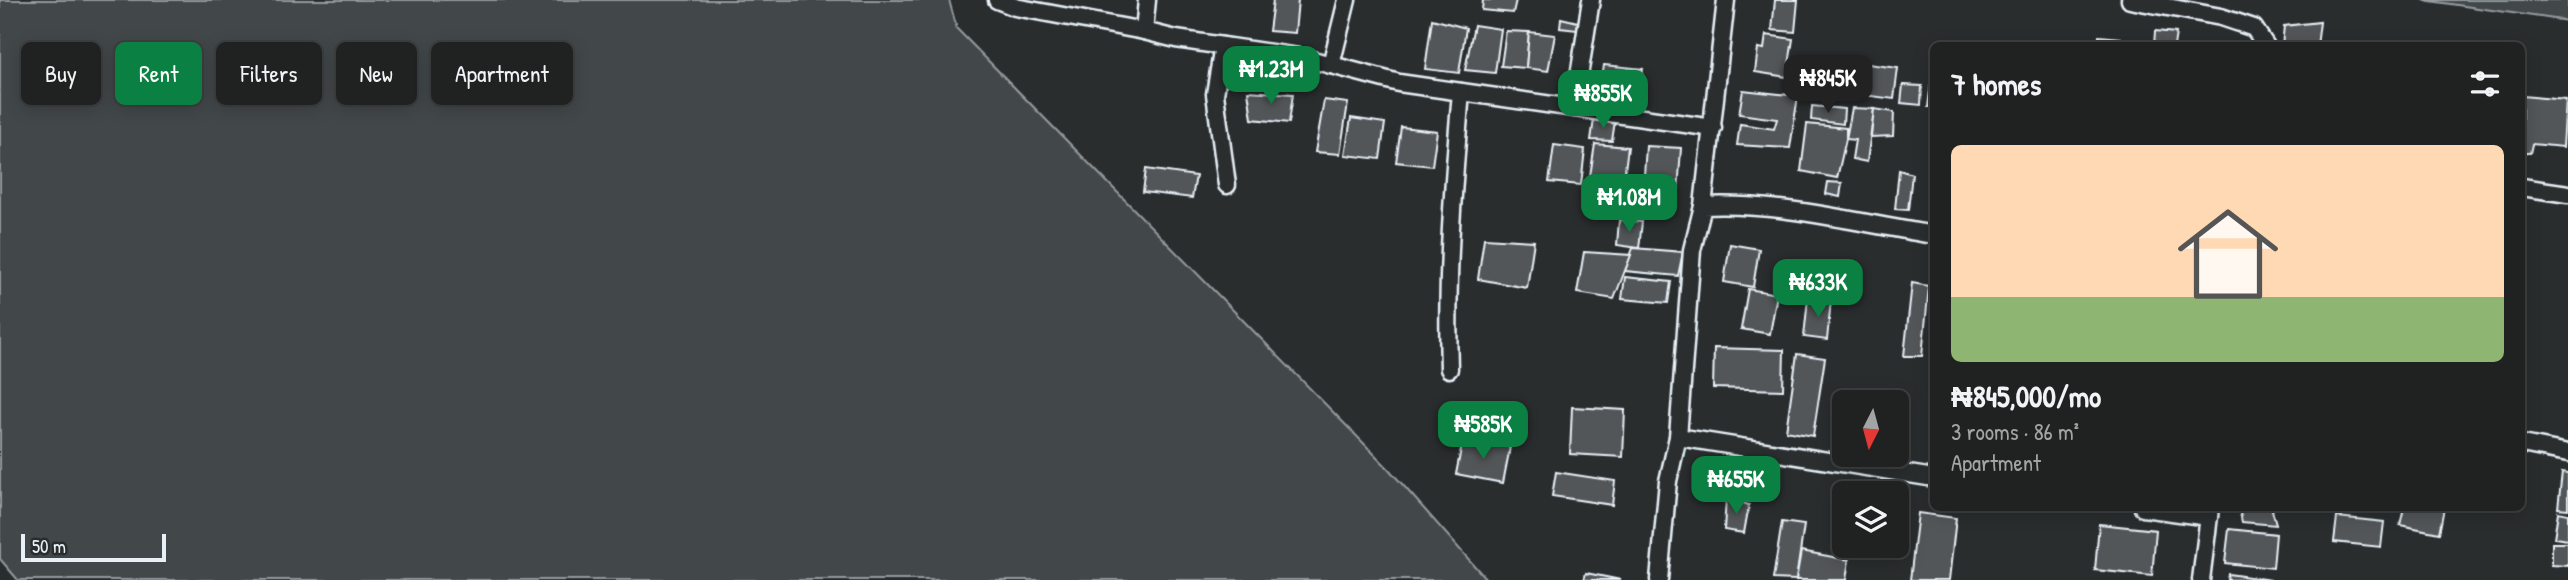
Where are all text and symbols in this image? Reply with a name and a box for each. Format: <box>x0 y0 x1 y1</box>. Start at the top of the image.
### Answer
chip: Buy <box>21 42 101 105</box>
chip: Rent <box>115 42 202 105</box>
chip: Filters <box>216 42 322 105</box>
chip: New <box>336 42 417 105</box>
chip: Apartment <box>431 42 573 105</box>
pin: ₦1.23M <box>1214 46 1328 106</box>
text: ₦1.23M <box>1239 53 1303 84</box>
pin: ₦845K <box>1779 55 1877 115</box>
text: ₦845K <box>1800 62 1856 93</box>
text: 7 homes <box>1951 64 2041 104</box>
icon: filters <box>2466 65 2504 103</box>
pin: ₦855K <box>1554 71 1652 130</box>
text: ₦855K <box>1574 77 1632 108</box>
pin: ₦1.08M <box>1572 174 1686 234</box>
text: ₦1.08M <box>1597 181 1661 212</box>
icon: home <box>2165 191 2291 317</box>
pin: ₦633K <box>1769 260 1867 319</box>
text: ₦633K <box>1789 266 1847 297</box>
text: ₦845,000/mo <box>1951 376 2101 416</box>
north arrow <box>1832 390 1909 467</box>
map controls <box>1832 390 1909 558</box>
pin: ₦585K <box>1434 402 1532 461</box>
text: ₦585K <box>1454 408 1512 439</box>
text: 3 rooms · 86 m² <box>1951 416 2079 447</box>
text: Apartment <box>1951 447 2041 478</box>
pin: ₦655K <box>1687 456 1785 516</box>
text: ₦655K <box>1707 463 1765 494</box>
button: layers <box>1832 481 1909 558</box>
scale bar <box>21 531 166 563</box>
text: 50 m <box>32 533 66 559</box>

